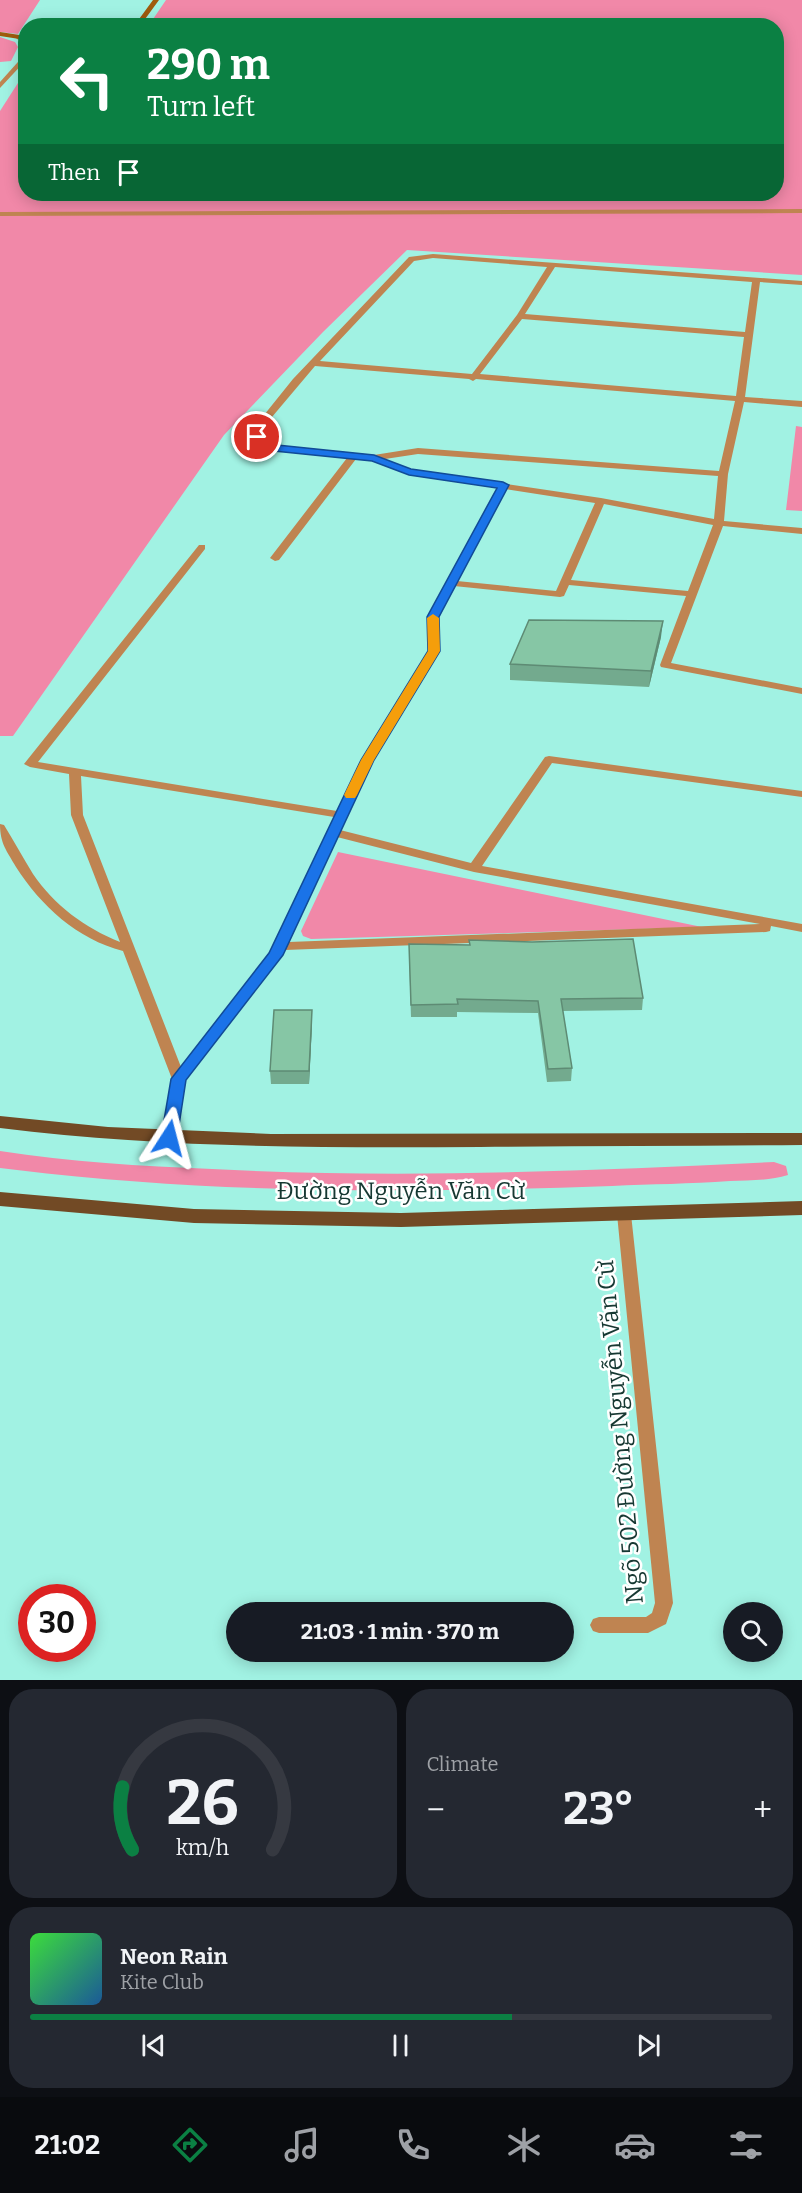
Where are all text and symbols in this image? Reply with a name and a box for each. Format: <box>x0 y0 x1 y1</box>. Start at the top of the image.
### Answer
text: 290 m <box>147 40 270 90</box>
icon: left <box>48 42 126 120</box>
text: Turn left <box>147 91 255 123</box>
icon: arrive <box>112 156 145 189</box>
text: Then <box>48 159 100 186</box>
pin <box>231 411 282 462</box>
icon: arrive <box>240 420 273 453</box>
position arrow <box>137 1106 201 1170</box>
street label: Đường Nguyễn Văn Cừ <box>277 1177 525 1205</box>
street label: Ngõ 502 Đường Nguyễn Văn Cừ <box>591 1259 649 1605</box>
speed limit sign: 30 <box>18 1584 96 1662</box>
map controls <box>723 1602 783 1662</box>
button: search <box>723 1602 783 1662</box>
text: 21:03 · 1 min · 370 m <box>301 1618 499 1645</box>
text: Climate <box>427 1752 498 1776</box>
text: 26 <box>167 1766 239 1841</box>
text: 23° <box>563 1782 634 1836</box>
text: − <box>427 1790 445 1830</box>
text: + <box>753 1790 772 1830</box>
text: km/h <box>176 1836 229 1862</box>
text: Neon Rain <box>120 1943 228 1970</box>
text: Kite Club <box>120 1970 204 1994</box>
icon: previous <box>137 2029 170 2062</box>
icon: pause <box>384 2029 417 2062</box>
icon: next <box>632 2029 665 2062</box>
icon: directions <box>169 2124 211 2166</box>
icon: music <box>281 2124 323 2166</box>
icon: phone <box>392 2124 434 2166</box>
icon: climate <box>503 2124 545 2166</box>
icon: car <box>614 2124 656 2166</box>
icon: filters <box>725 2124 767 2166</box>
text: 21:02 <box>35 2129 100 2161</box>

